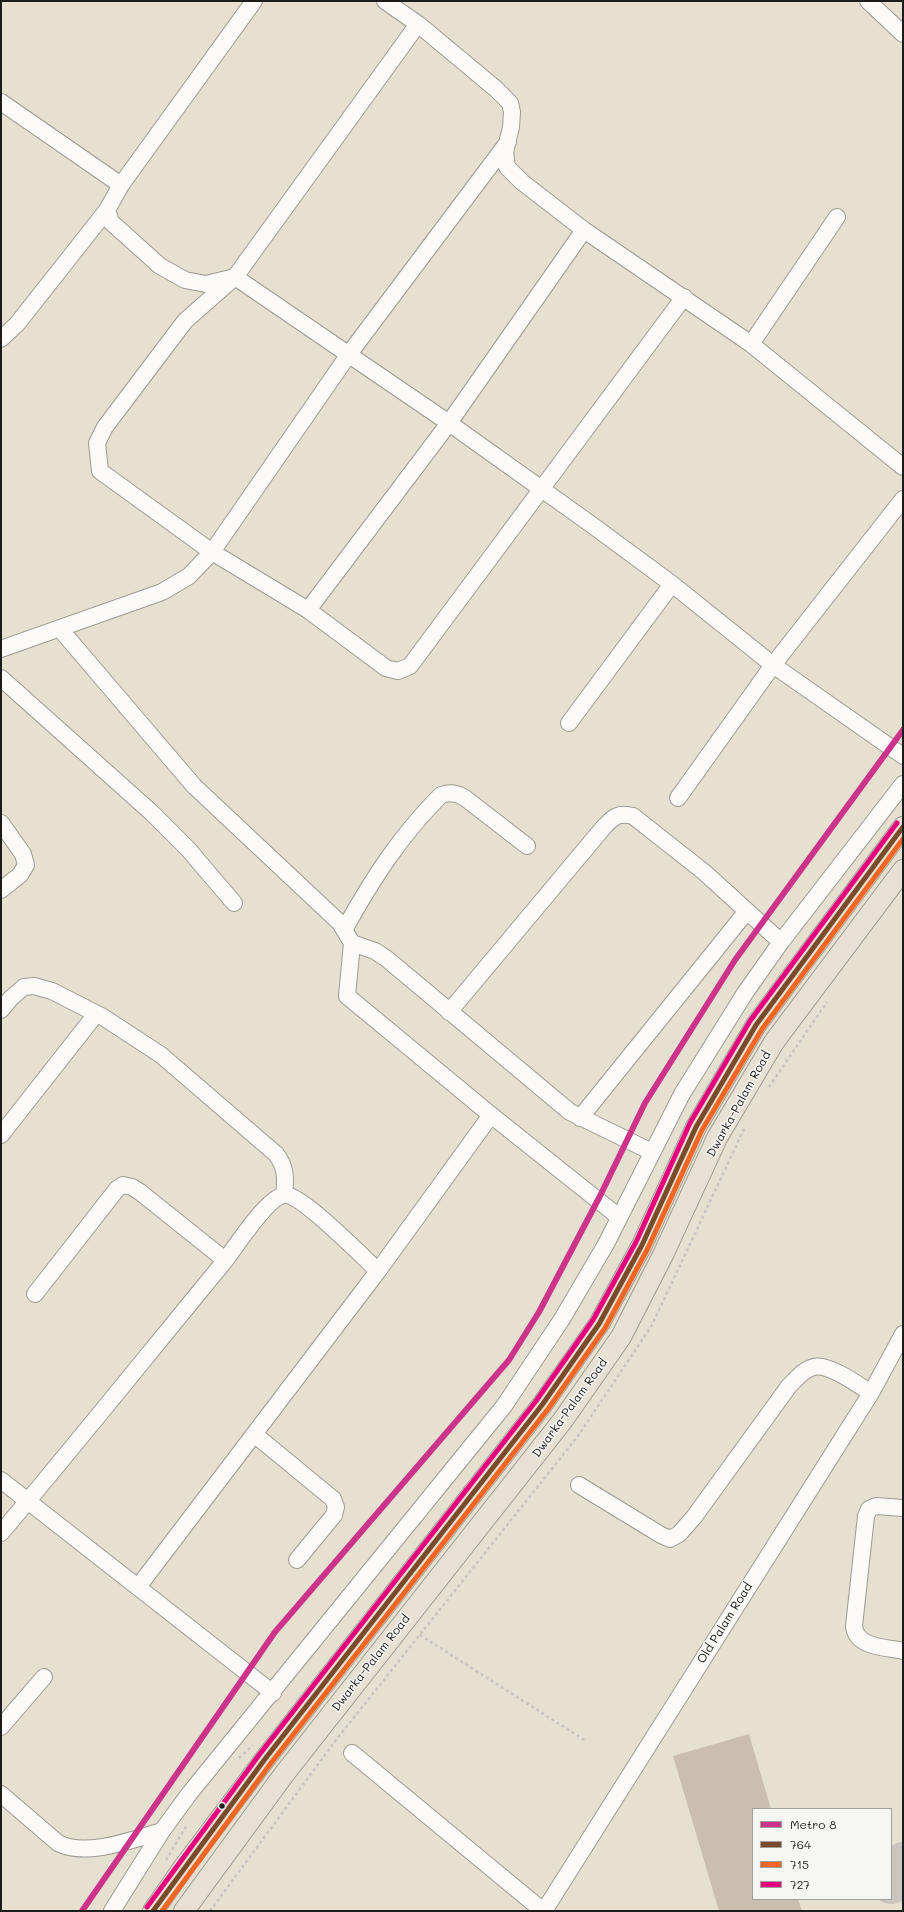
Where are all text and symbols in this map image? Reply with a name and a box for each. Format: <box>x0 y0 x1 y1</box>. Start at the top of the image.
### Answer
street label: Dwarka-Palam Road <box>704 1049 774 1159</box>
street label: Dwarka-Palam Road <box>529 1356 611 1460</box>
street label: Old Palam Road <box>694 1580 756 1666</box>
street label: Dwarka-Palam Road <box>329 1612 413 1714</box>
unlabelled marker <box>217 1801 227 1811</box>
legend <box>752 1808 892 1900</box>
text: Metro 8 <box>790 1816 837 1832</box>
text: 764 <box>790 1836 811 1852</box>
text: 715 <box>790 1856 809 1872</box>
text: 727 <box>790 1876 810 1892</box>

